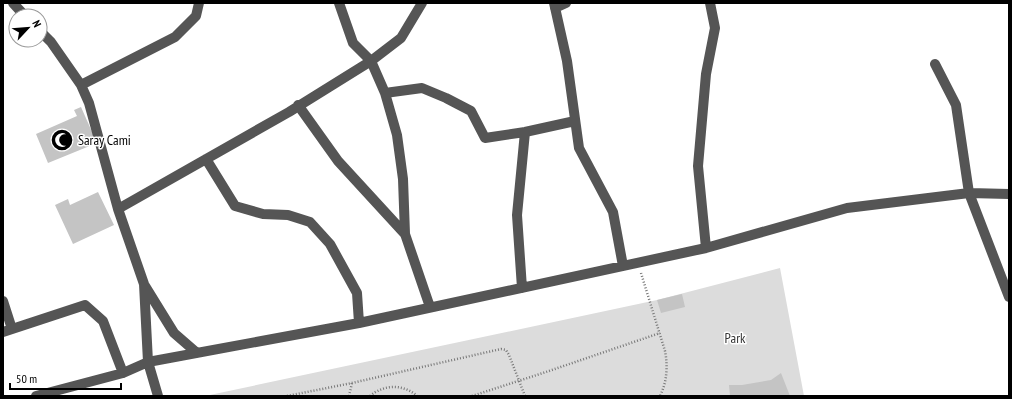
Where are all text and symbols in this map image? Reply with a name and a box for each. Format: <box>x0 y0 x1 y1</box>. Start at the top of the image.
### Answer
north arrow <box>8 8 48 48</box>
text: N <box>29 18 45 29</box>
mosque icon: Saray Cami <box>49 127 75 153</box>
place label: Saray Cami <box>78 131 131 149</box>
park label: Park <box>725 329 746 347</box>
scale bar <box>10 365 121 391</box>
text: 50 m <box>16 371 37 386</box>

